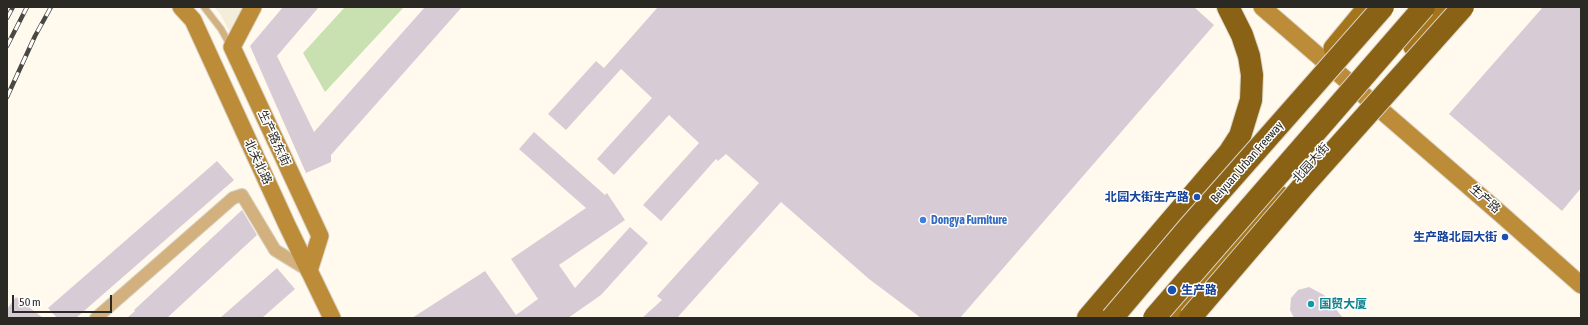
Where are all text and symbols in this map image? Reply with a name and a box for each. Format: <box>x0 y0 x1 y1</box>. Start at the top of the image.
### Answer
street label: 生产路东街 <box>255 108 293 168</box>
street label: Beiyuan Urban Freeway <box>1208 118 1286 206</box>
street label: 北关北路 <box>241 137 275 187</box>
street label: 北园大街 <box>1290 140 1332 186</box>
street label: 生产路 <box>1467 182 1503 216</box>
place label: 北园大街生产路 <box>1105 190 1189 204</box>
marker: 北园大街生产路 <box>1192 192 1202 202</box>
place label: Dongya Furniture <box>931 213 1007 227</box>
marker: Dongya Furniture <box>918 215 928 225</box>
place label: 生产路北园大街 <box>1413 230 1497 244</box>
marker: 生产路北园大街 <box>1500 232 1510 242</box>
place label: 生产路 <box>1181 283 1217 297</box>
marker: 生产路 <box>1166 284 1178 296</box>
scale bar <box>14 287 114 313</box>
text: 50 m <box>19 295 41 309</box>
place label: 国贸大厦 <box>1319 297 1367 311</box>
marker: 国贸大厦 <box>1306 299 1316 309</box>

